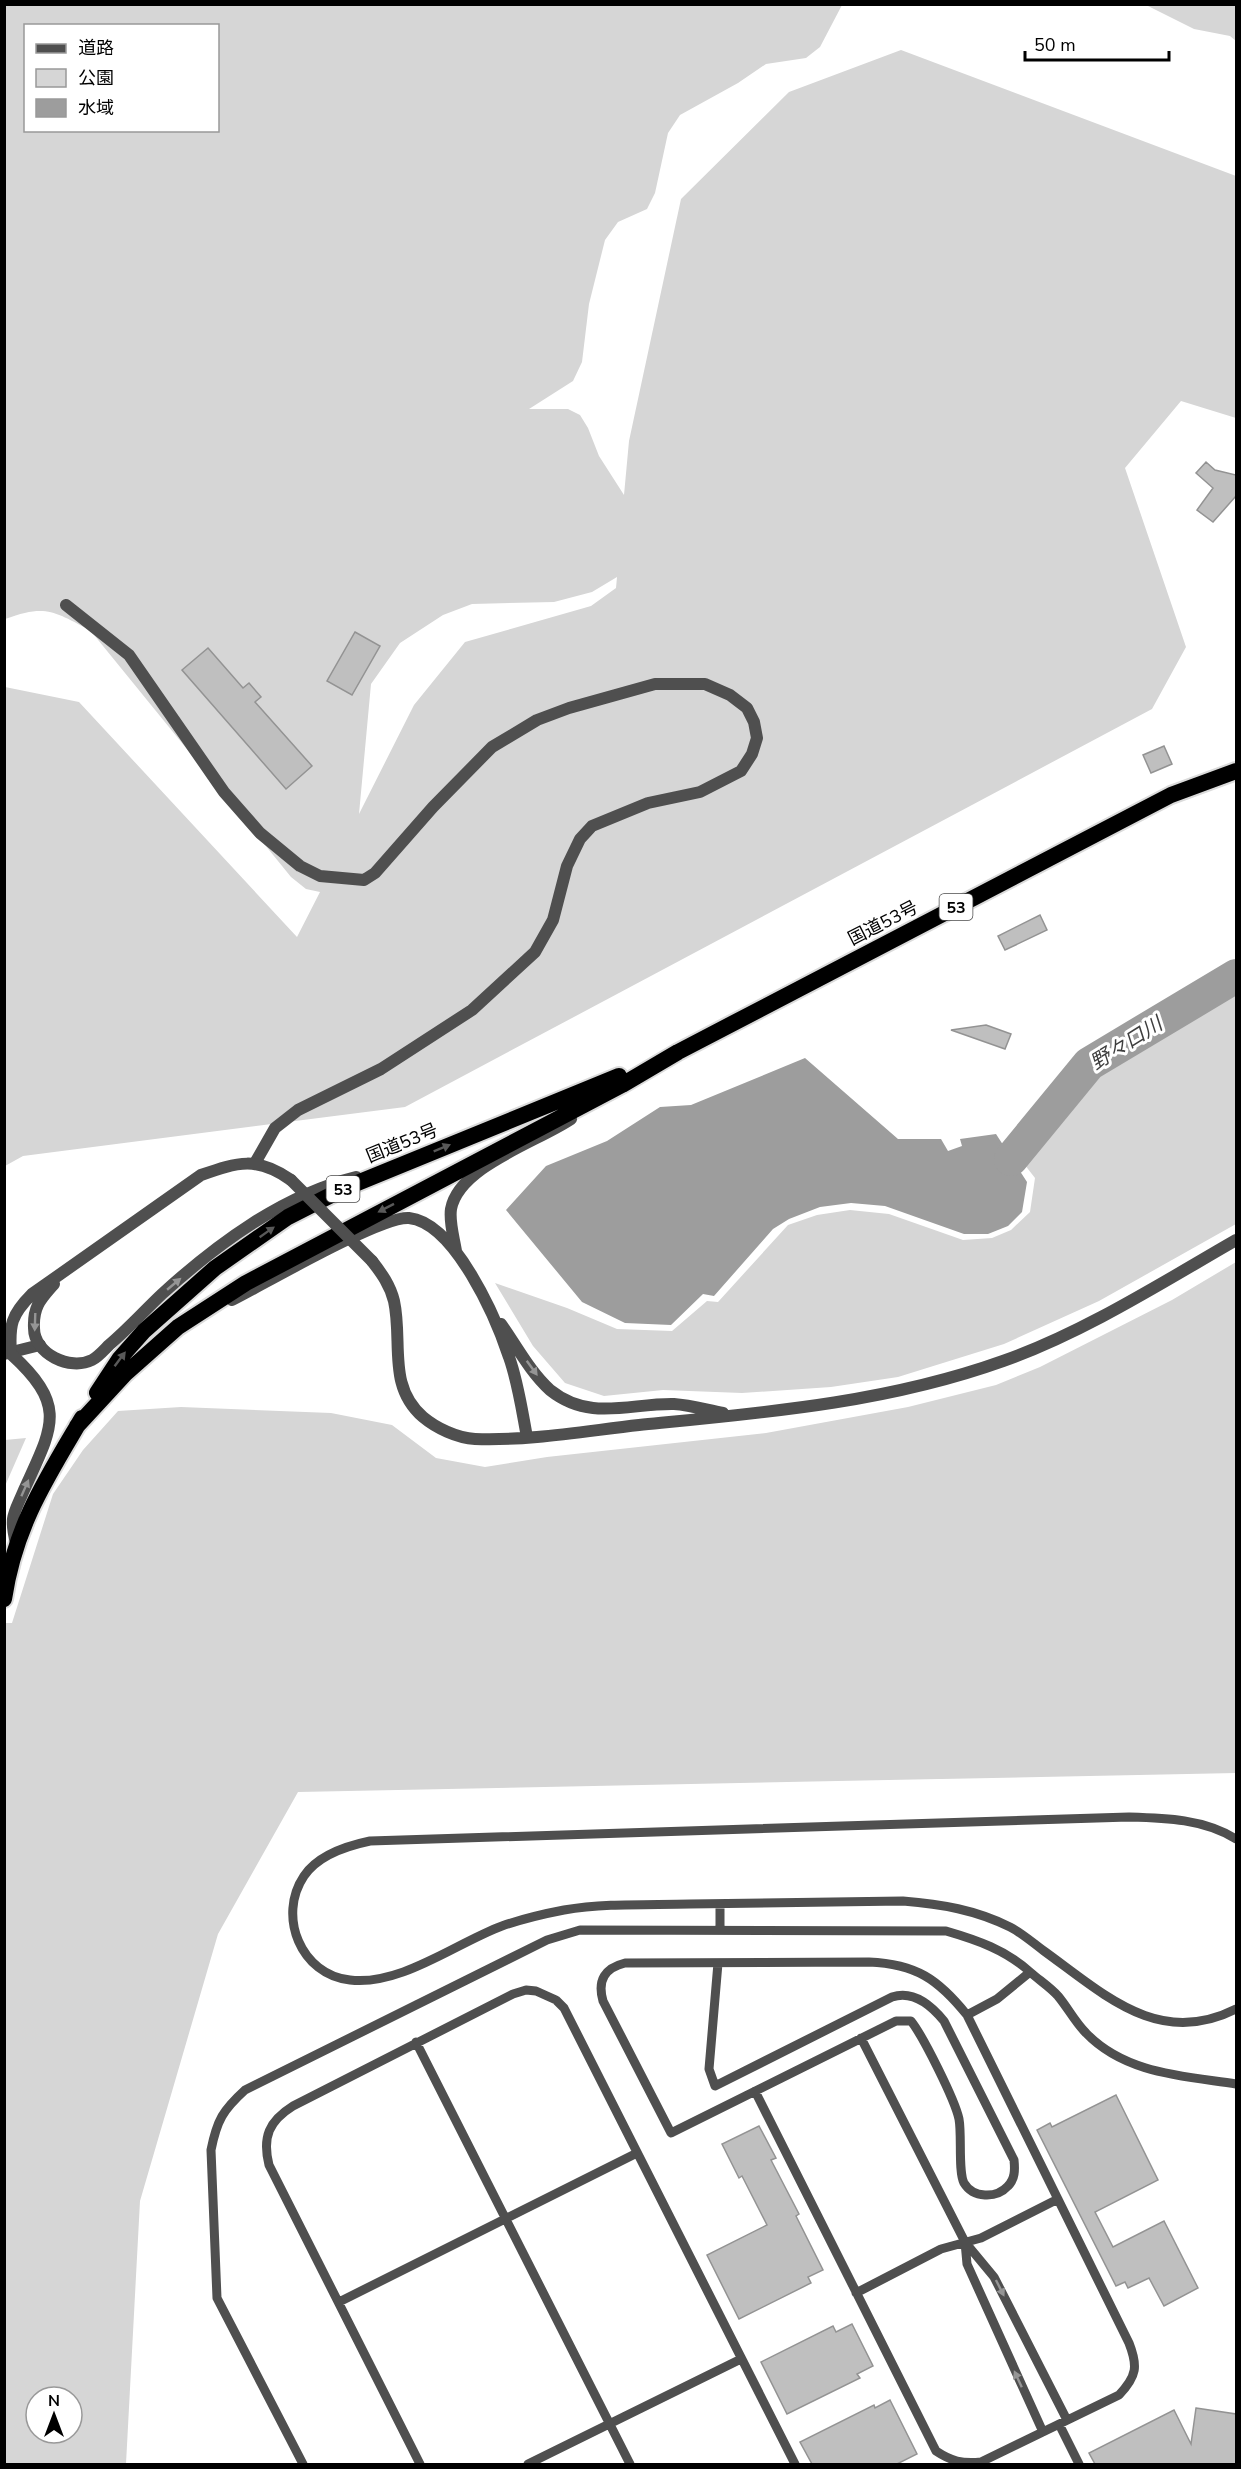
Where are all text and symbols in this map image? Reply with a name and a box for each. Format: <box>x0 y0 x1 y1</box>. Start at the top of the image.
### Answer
legend <box>24 24 219 132</box>
scale bar <box>1025 24 1169 62</box>
text: 50 m <box>1034 33 1076 57</box>
text: 道路 <box>78 36 114 60</box>
text: 公園 <box>78 66 114 90</box>
text: 水域 <box>78 96 114 120</box>
road number: 53 <box>940 894 972 920</box>
street label: 国道53号 <box>844 895 922 951</box>
water label: 野々口川 <box>1085 1010 1169 1076</box>
street label: 国道53号 <box>362 1118 442 1168</box>
one-way arrow <box>433 1143 451 1152</box>
road number: 53 <box>326 1176 360 1202</box>
one-way arrow <box>378 1203 395 1213</box>
one-way arrow <box>258 1226 274 1238</box>
one-way arrow <box>166 1278 182 1291</box>
one-way arrow <box>30 1313 39 1332</box>
one-way arrow <box>113 1352 125 1367</box>
one-way arrow <box>526 1360 538 1376</box>
one-way arrow <box>21 1479 30 1496</box>
one-way arrow <box>995 2280 1005 2297</box>
one-way arrow <box>1014 2370 1023 2387</box>
north arrow <box>24 2385 84 2445</box>
text: N <box>48 2390 60 2412</box>

